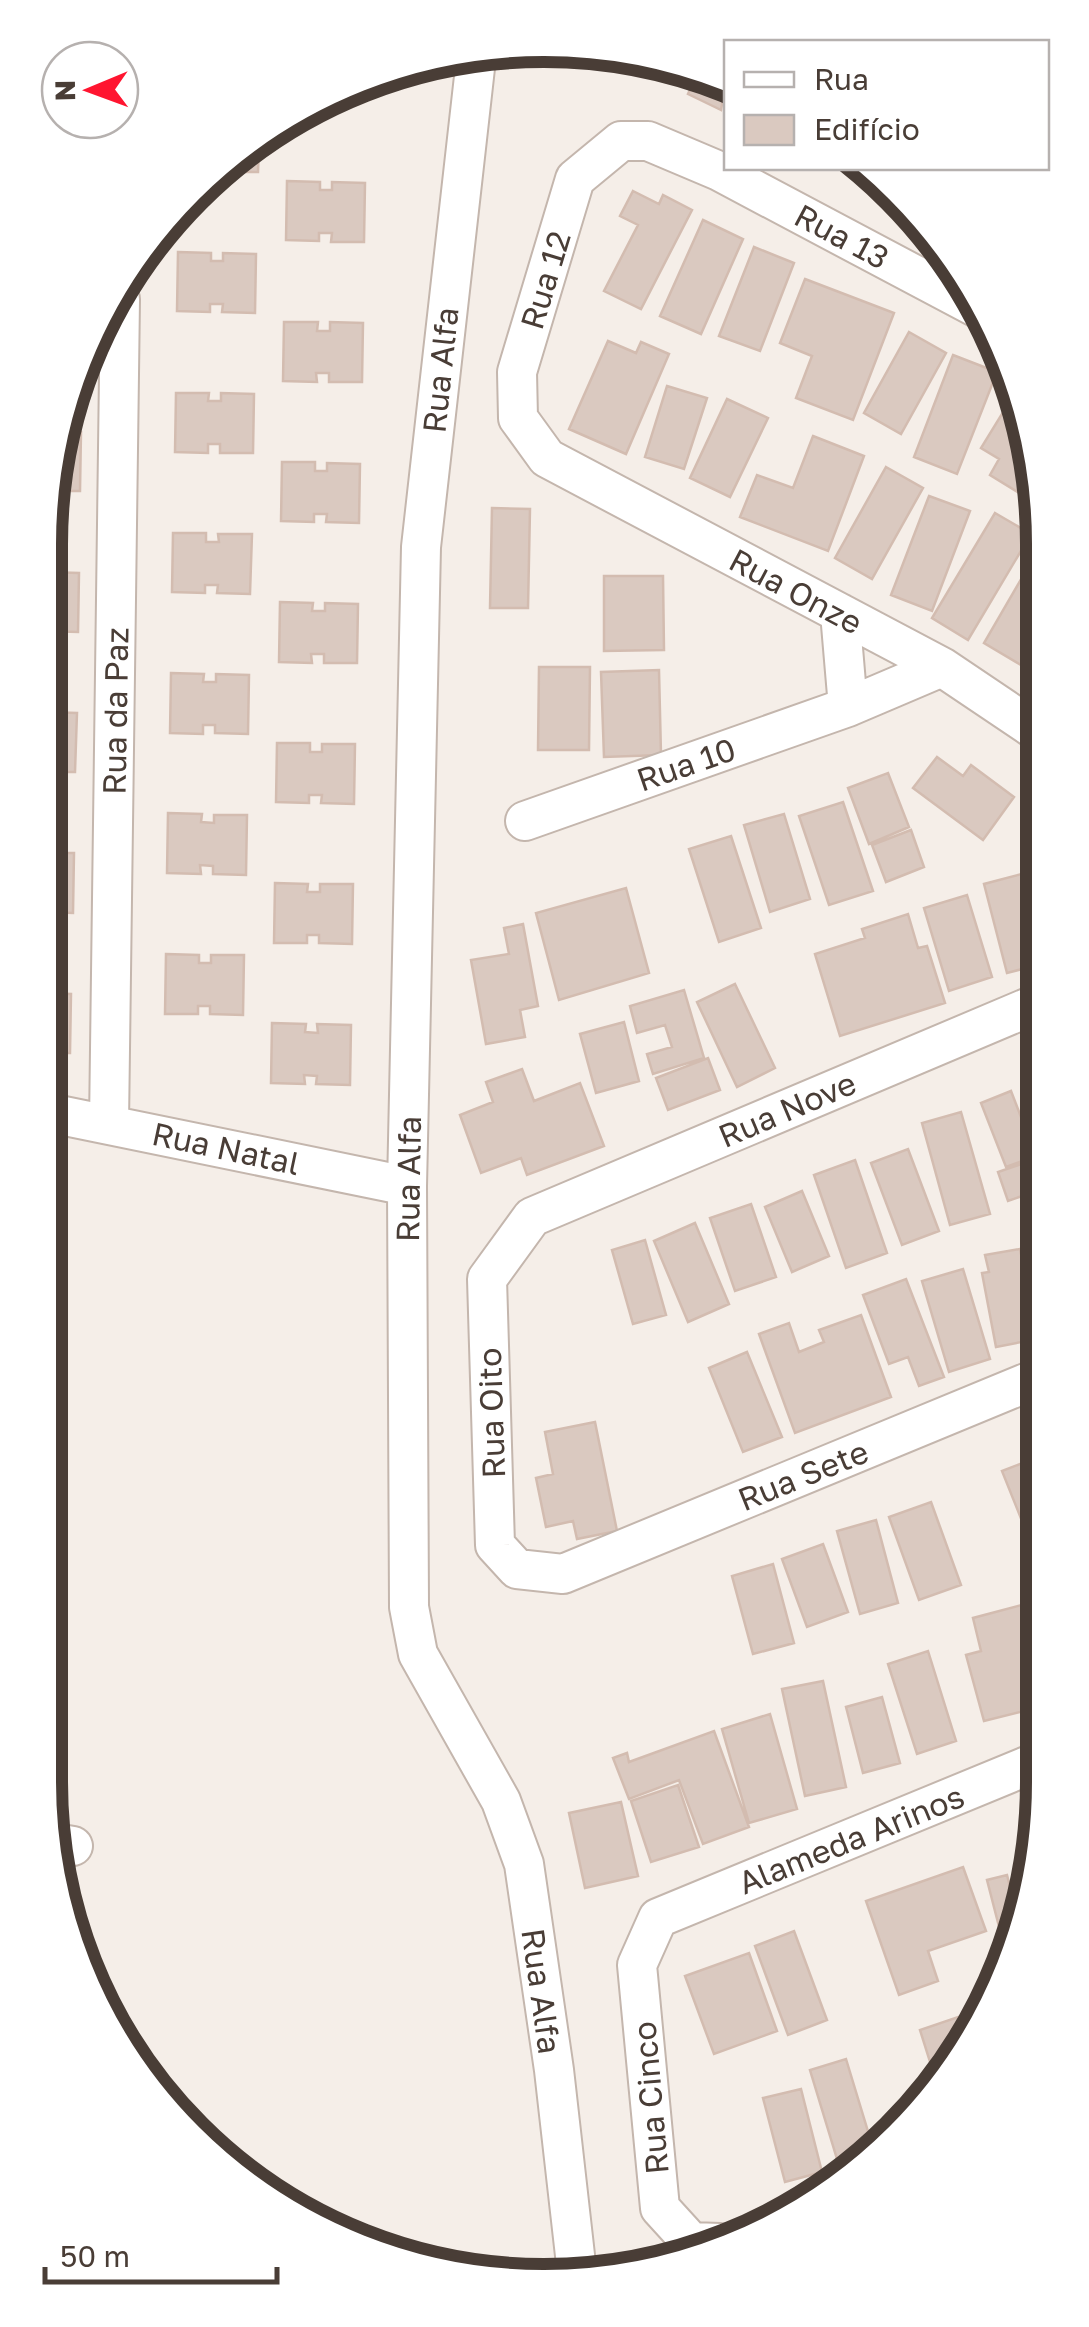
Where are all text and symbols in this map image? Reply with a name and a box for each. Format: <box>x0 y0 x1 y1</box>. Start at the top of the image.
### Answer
north arrow <box>40 40 140 140</box>
legend <box>724 40 1049 170</box>
text: Rua <box>814 61 869 97</box>
text: N <box>48 80 81 101</box>
text: Edifício <box>814 111 920 147</box>
street label: Rua 13 <box>789 196 895 276</box>
street label: Rua 12 <box>512 226 578 334</box>
street label: Rua Alfa <box>415 305 465 435</box>
street label: Rua Onze <box>723 540 869 642</box>
street label: Rua da Paz <box>95 627 135 795</box>
street label: Rua 10 <box>632 729 740 799</box>
street label: Rua Nove <box>713 1063 861 1155</box>
street label: Rua Natal <box>149 1114 303 1182</box>
street label: Rua Alfa <box>388 1116 428 1242</box>
street label: Rua Oito <box>470 1347 512 1479</box>
street label: Rua Sete <box>732 1432 874 1518</box>
street label: Alameda Arinos <box>733 1776 969 1902</box>
street label: Rua Alfa <box>514 1926 570 2056</box>
street label: Rua Cinco <box>624 2020 676 2176</box>
scale bar <box>45 2222 278 2284</box>
text: 50 m <box>60 2238 130 2274</box>

